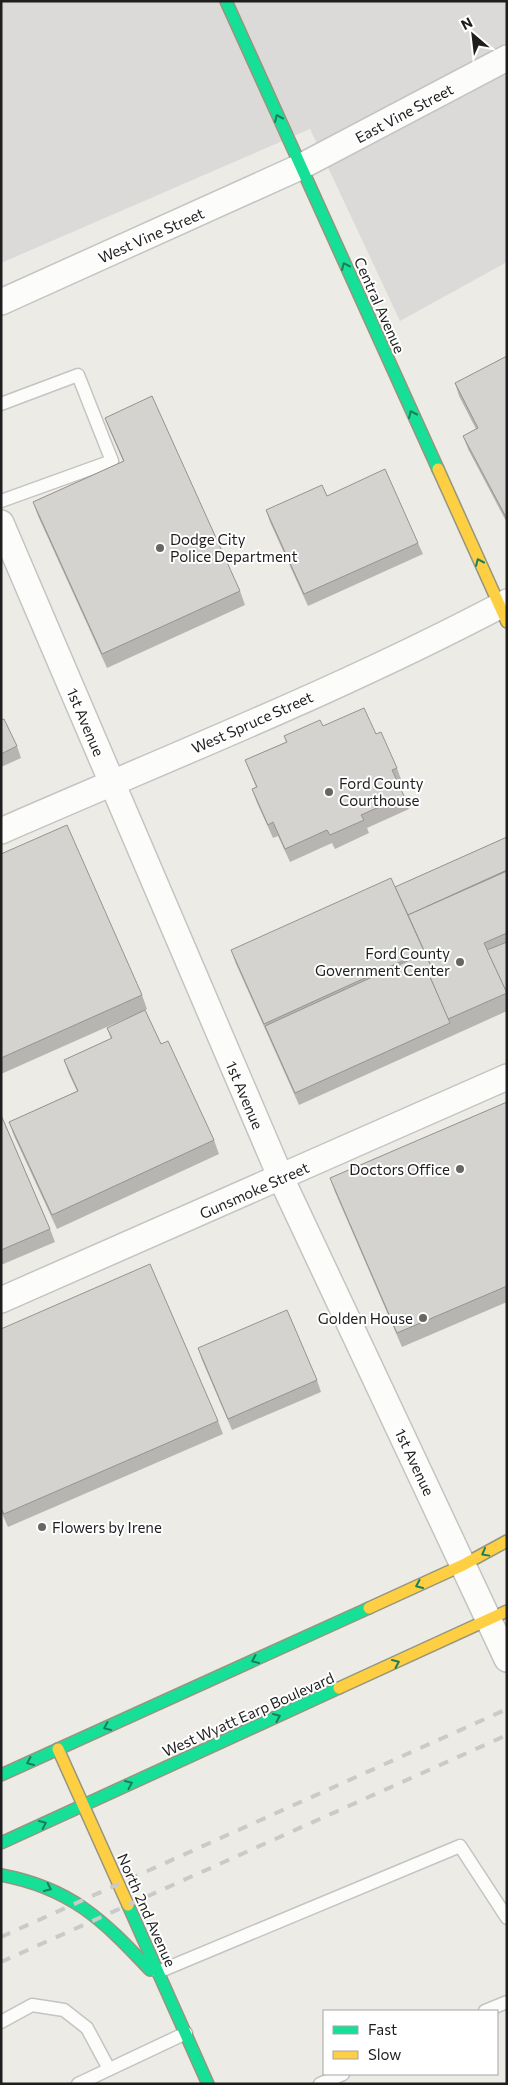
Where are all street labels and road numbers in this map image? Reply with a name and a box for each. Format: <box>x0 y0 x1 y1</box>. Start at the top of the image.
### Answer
street label: East Vine Street <box>352 80 456 146</box>
street label: West Vine Street <box>95 204 207 266</box>
street label: Central Avenue <box>351 254 409 356</box>
street label: 1st Avenue <box>64 685 108 759</box>
street label: West Spruce Street <box>189 687 315 757</box>
street label: 1st Avenue <box>223 1058 267 1132</box>
street label: Gunsmoke Street <box>197 1158 311 1222</box>
street label: 1st Avenue <box>392 1425 438 1499</box>
street label: West Wyatt Earp Boulevard <box>159 1668 337 1760</box>
street label: North 2nd Avenue <box>114 1850 180 1970</box>

